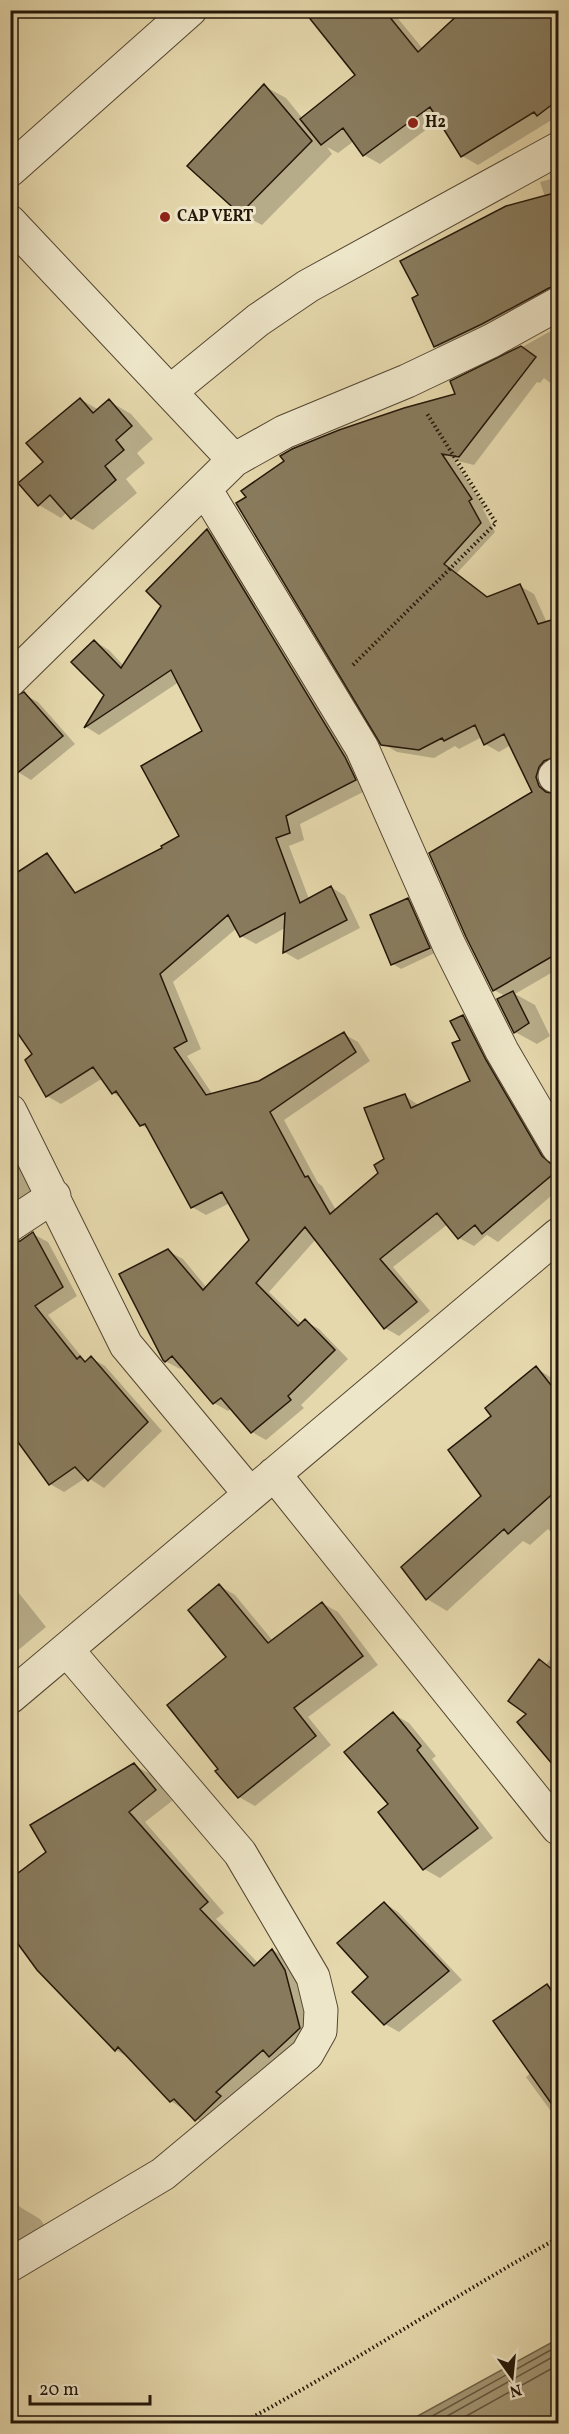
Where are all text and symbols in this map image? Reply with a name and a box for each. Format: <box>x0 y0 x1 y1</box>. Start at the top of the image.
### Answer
place label: H2 <box>425 112 446 134</box>
marker: H2 <box>406 116 420 130</box>
place label: CAP VERT <box>177 206 254 228</box>
marker: CAP VERT <box>158 210 172 224</box>
north arrow <box>482 2347 542 2407</box>
scale bar <box>30 2368 150 2406</box>
text: N <box>507 2377 524 2402</box>
text: 20 m <box>39 2378 79 2403</box>

